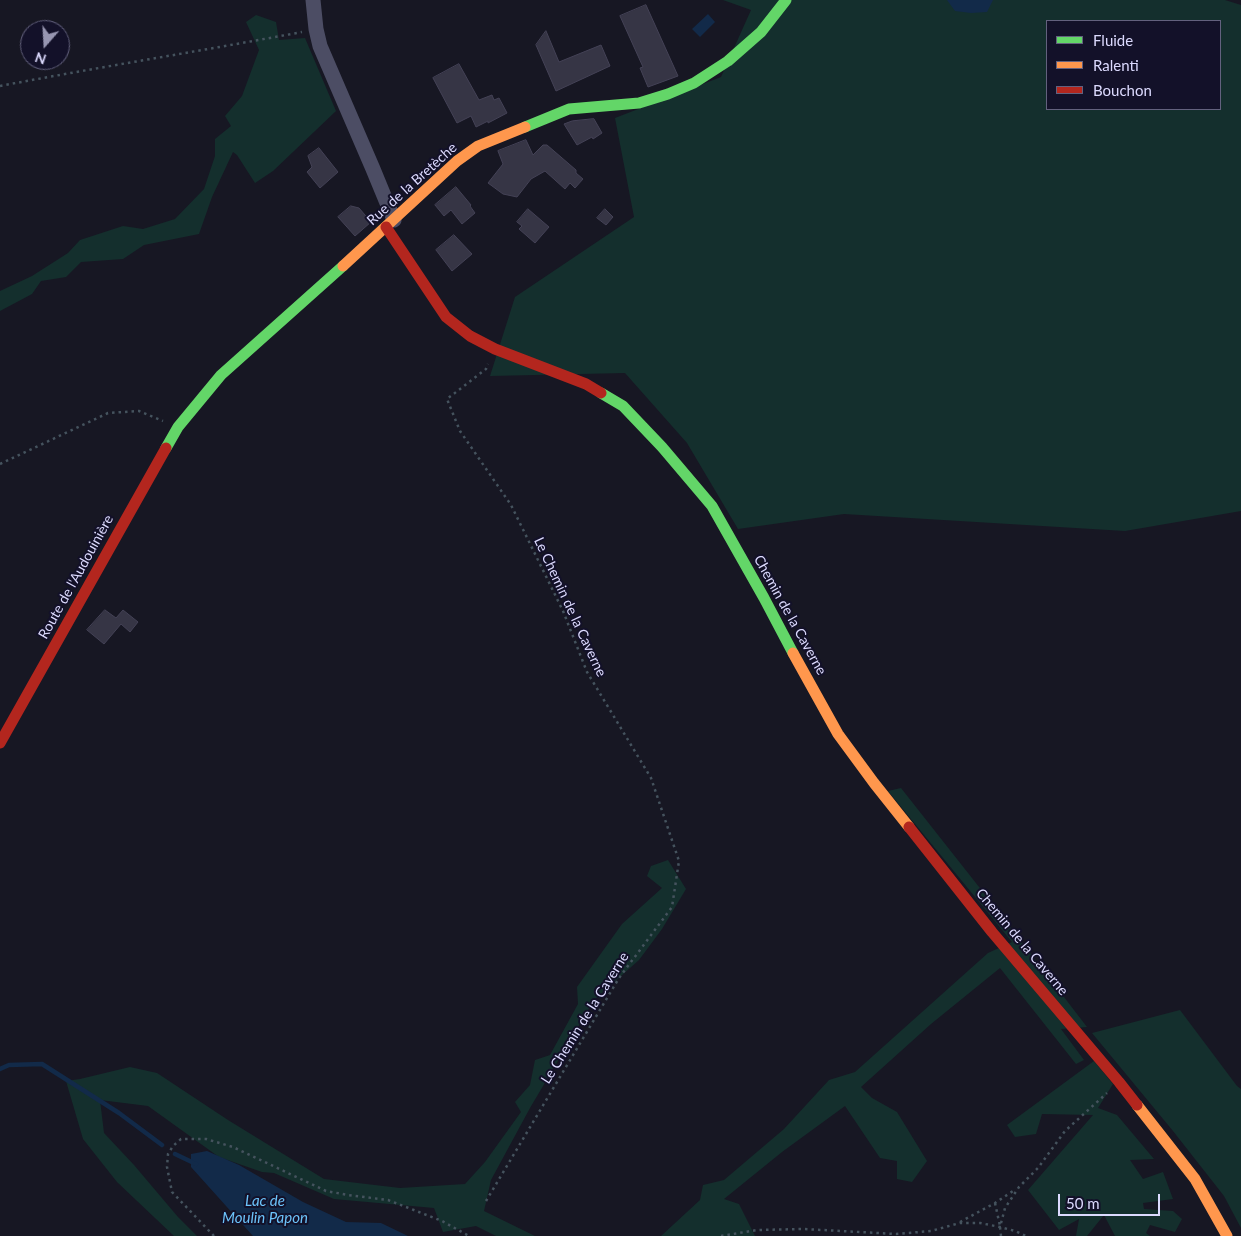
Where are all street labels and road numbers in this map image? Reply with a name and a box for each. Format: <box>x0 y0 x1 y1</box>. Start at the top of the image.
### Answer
street label: Rue de la Bretèche <box>364 139 460 229</box>
street label: Route de l'Audouinière <box>35 512 117 642</box>
street label: Le Chemin de la Caverne <box>530 535 610 679</box>
street label: Chemin de la Caverne <box>750 552 830 678</box>
street label: Chemin de la Caverne <box>972 885 1072 999</box>
street label: Le Chemin de la Caverne <box>538 949 632 1087</box>

